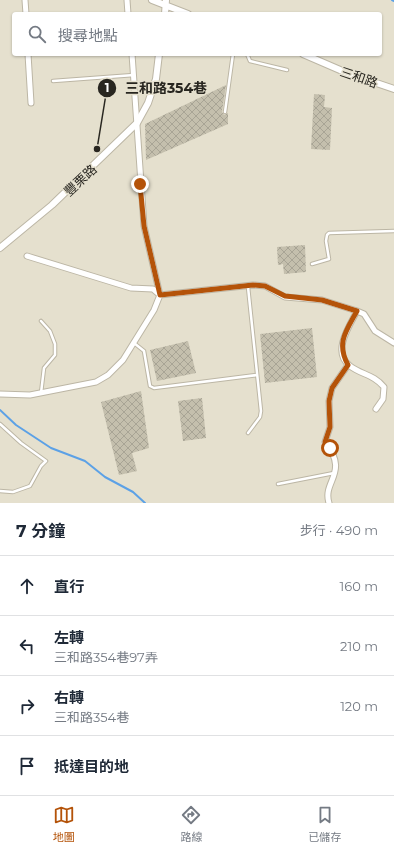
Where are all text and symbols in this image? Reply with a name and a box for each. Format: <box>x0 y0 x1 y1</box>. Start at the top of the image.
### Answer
search box <box>12 12 382 56</box>
icon: search <box>26 23 48 45</box>
text: 搜尋地點 <box>58 26 118 45</box>
street label: 三和路 <box>338 63 380 91</box>
callout: 三和路354巷 <box>97 75 215 101</box>
text: 三和路354巷 <box>125 79 207 97</box>
text: 1 <box>105 80 109 95</box>
street label: 豐栗路 <box>60 161 100 199</box>
route end <box>131 175 149 193</box>
route start <box>321 439 339 457</box>
text: 7 分鐘 <box>16 521 65 541</box>
text: 步行 · 490 m <box>300 522 378 538</box>
icon: ahead <box>16 575 38 597</box>
text: 直行 <box>54 577 84 596</box>
text: 160 m <box>340 578 378 594</box>
text: 左轉 <box>54 628 84 647</box>
icon: left <box>16 635 38 657</box>
text: 210 m <box>340 638 378 654</box>
text: 三和路354巷97弄 <box>54 649 158 665</box>
text: 右轉 <box>54 688 84 707</box>
icon: right <box>16 695 38 717</box>
text: 120 m <box>340 698 378 714</box>
text: 三和路354巷 <box>54 709 129 725</box>
icon: arrive <box>16 755 38 777</box>
text: 抵達目的地 <box>54 757 129 776</box>
tab: 地圖 <box>53 804 75 844</box>
tab: 路線 <box>180 804 202 844</box>
tab: 已儲存 <box>308 804 341 844</box>

